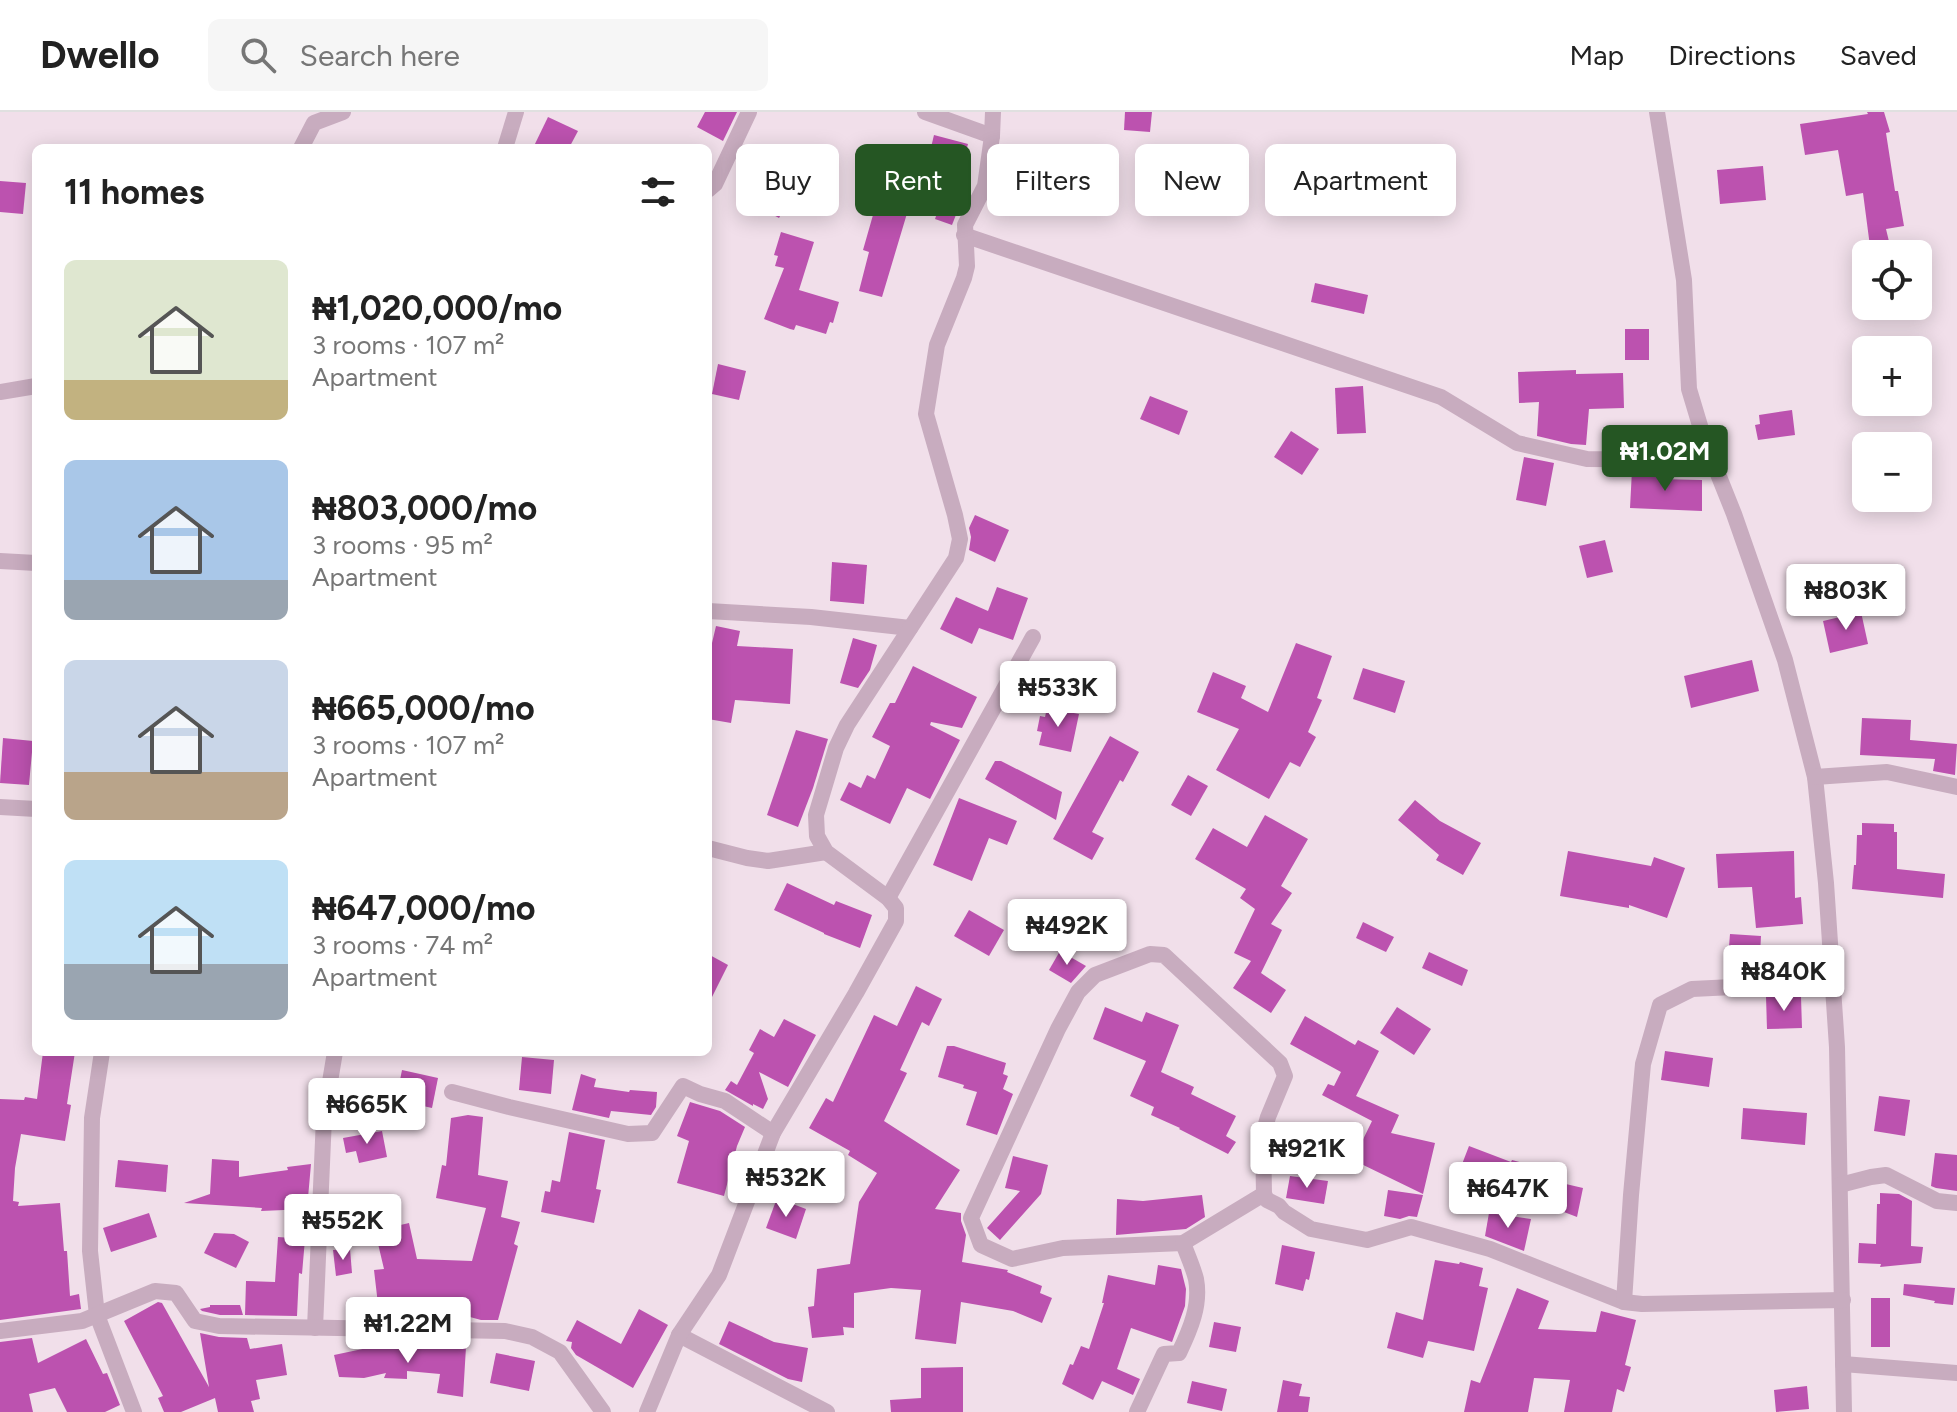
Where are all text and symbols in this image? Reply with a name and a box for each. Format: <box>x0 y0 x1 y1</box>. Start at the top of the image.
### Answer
search box <box>208 19 768 91</box>
text: Dwello <box>40 32 160 78</box>
icon: search <box>236 33 280 77</box>
text: Search here <box>300 37 460 74</box>
text: Map <box>1570 38 1624 72</box>
text: Directions <box>1668 38 1796 72</box>
text: Saved <box>1840 38 1917 72</box>
chip: Buy <box>736 144 839 216</box>
chip: Rent <box>855 144 971 216</box>
chip: Filters <box>987 144 1119 216</box>
chip: New <box>1135 144 1249 216</box>
chip: Apartment <box>1265 144 1456 216</box>
icon: filters <box>636 170 680 214</box>
text: 11 homes <box>64 172 204 213</box>
map controls <box>1852 240 1932 512</box>
button: locate <box>1852 240 1932 320</box>
text: ₦1,020,000/mo <box>312 288 562 329</box>
icon: home <box>128 292 224 388</box>
text: 3 rooms · 107 m² <box>312 329 505 361</box>
button: + <box>1852 336 1932 416</box>
text: Apartment <box>312 361 438 393</box>
pin: ₦1.02M <box>1600 425 1730 493</box>
button: − <box>1852 432 1932 512</box>
text: ₦1.02M <box>1620 435 1710 467</box>
text: ₦803,000/mo <box>312 488 537 529</box>
icon: home <box>128 492 224 588</box>
text: 3 rooms · 95 m² <box>312 529 493 561</box>
text: Apartment <box>312 561 438 593</box>
pin: ₦803K <box>1790 564 1902 632</box>
text: ₦803K <box>1804 574 1888 606</box>
pin: ₦533K <box>1002 661 1114 729</box>
text: ₦533K <box>1018 671 1098 703</box>
text: ₦665,000/mo <box>312 688 535 729</box>
icon: home <box>128 692 224 788</box>
text: 3 rooms · 107 m² <box>312 729 505 761</box>
text: Apartment <box>312 761 438 793</box>
text: ₦647,000/mo <box>312 888 536 929</box>
icon: home <box>128 892 224 988</box>
pin: ₦492K <box>1011 899 1123 967</box>
text: ₦492K <box>1026 909 1108 941</box>
text: 3 rooms · 74 m² <box>312 929 493 961</box>
pin: ₦840K <box>1728 945 1840 1013</box>
text: ₦840K <box>1741 955 1827 987</box>
text: Apartment <box>312 961 438 993</box>
pin: ₦665K <box>311 1078 423 1146</box>
text: ₦665K <box>326 1088 408 1120</box>
pin: ₦921K <box>1251 1122 1363 1190</box>
text: ₦921K <box>1268 1132 1346 1164</box>
pin: ₦532K <box>730 1151 842 1219</box>
text: ₦532K <box>746 1161 826 1193</box>
pin: ₦647K <box>1452 1162 1564 1230</box>
text: ₦647K <box>1467 1172 1549 1204</box>
pin: ₦552K <box>287 1194 399 1262</box>
text: ₦552K <box>302 1204 384 1236</box>
pin: ₦1.22M <box>343 1297 473 1365</box>
text: ₦1.22M <box>364 1307 452 1339</box>

